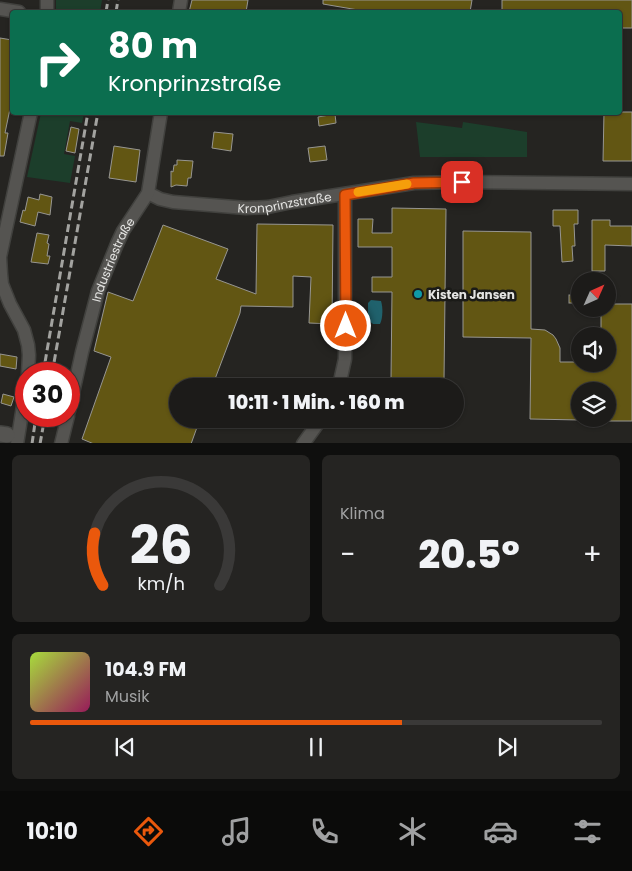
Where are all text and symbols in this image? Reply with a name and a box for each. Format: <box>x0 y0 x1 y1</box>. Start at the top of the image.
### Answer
text: 80 m <box>108 21 198 70</box>
icon: right <box>25 30 90 95</box>
text: Kronprinzstraße <box>108 68 281 99</box>
pin <box>441 161 483 203</box>
icon: arrive <box>448 168 476 196</box>
street label: Kronprinzstraße <box>237 187 333 217</box>
street label: Industriestraße <box>87 214 138 304</box>
north arrow <box>571 272 616 318</box>
map controls <box>571 272 616 427</box>
place label: Kisten Jansen <box>428 286 515 303</box>
marker: Kisten Jansen <box>412 288 424 300</box>
position arrow <box>319 299 371 351</box>
button: sound <box>571 327 616 372</box>
speed limit sign: 30 <box>15 362 80 427</box>
button: layers <box>571 382 616 427</box>
text: 10:11 · 1 Min. · 160 m <box>228 389 405 416</box>
text: Klima <box>340 502 385 525</box>
text: 26 <box>130 509 192 582</box>
text: 20.5° <box>419 528 520 581</box>
text: − <box>340 535 355 574</box>
text: + <box>583 535 602 574</box>
text: km/h <box>137 571 185 596</box>
text: 104.9 FM <box>105 656 186 683</box>
text: Musik <box>105 685 150 708</box>
icon: previous <box>111 733 139 761</box>
icon: pause <box>302 733 330 761</box>
icon: next <box>493 733 521 761</box>
icon: directions <box>131 814 166 849</box>
icon: music <box>219 814 254 849</box>
icon: phone <box>307 814 342 849</box>
icon: climate <box>395 814 430 849</box>
icon: car <box>483 814 518 849</box>
icon: filters <box>570 814 605 849</box>
text: 10:10 <box>26 816 78 847</box>

